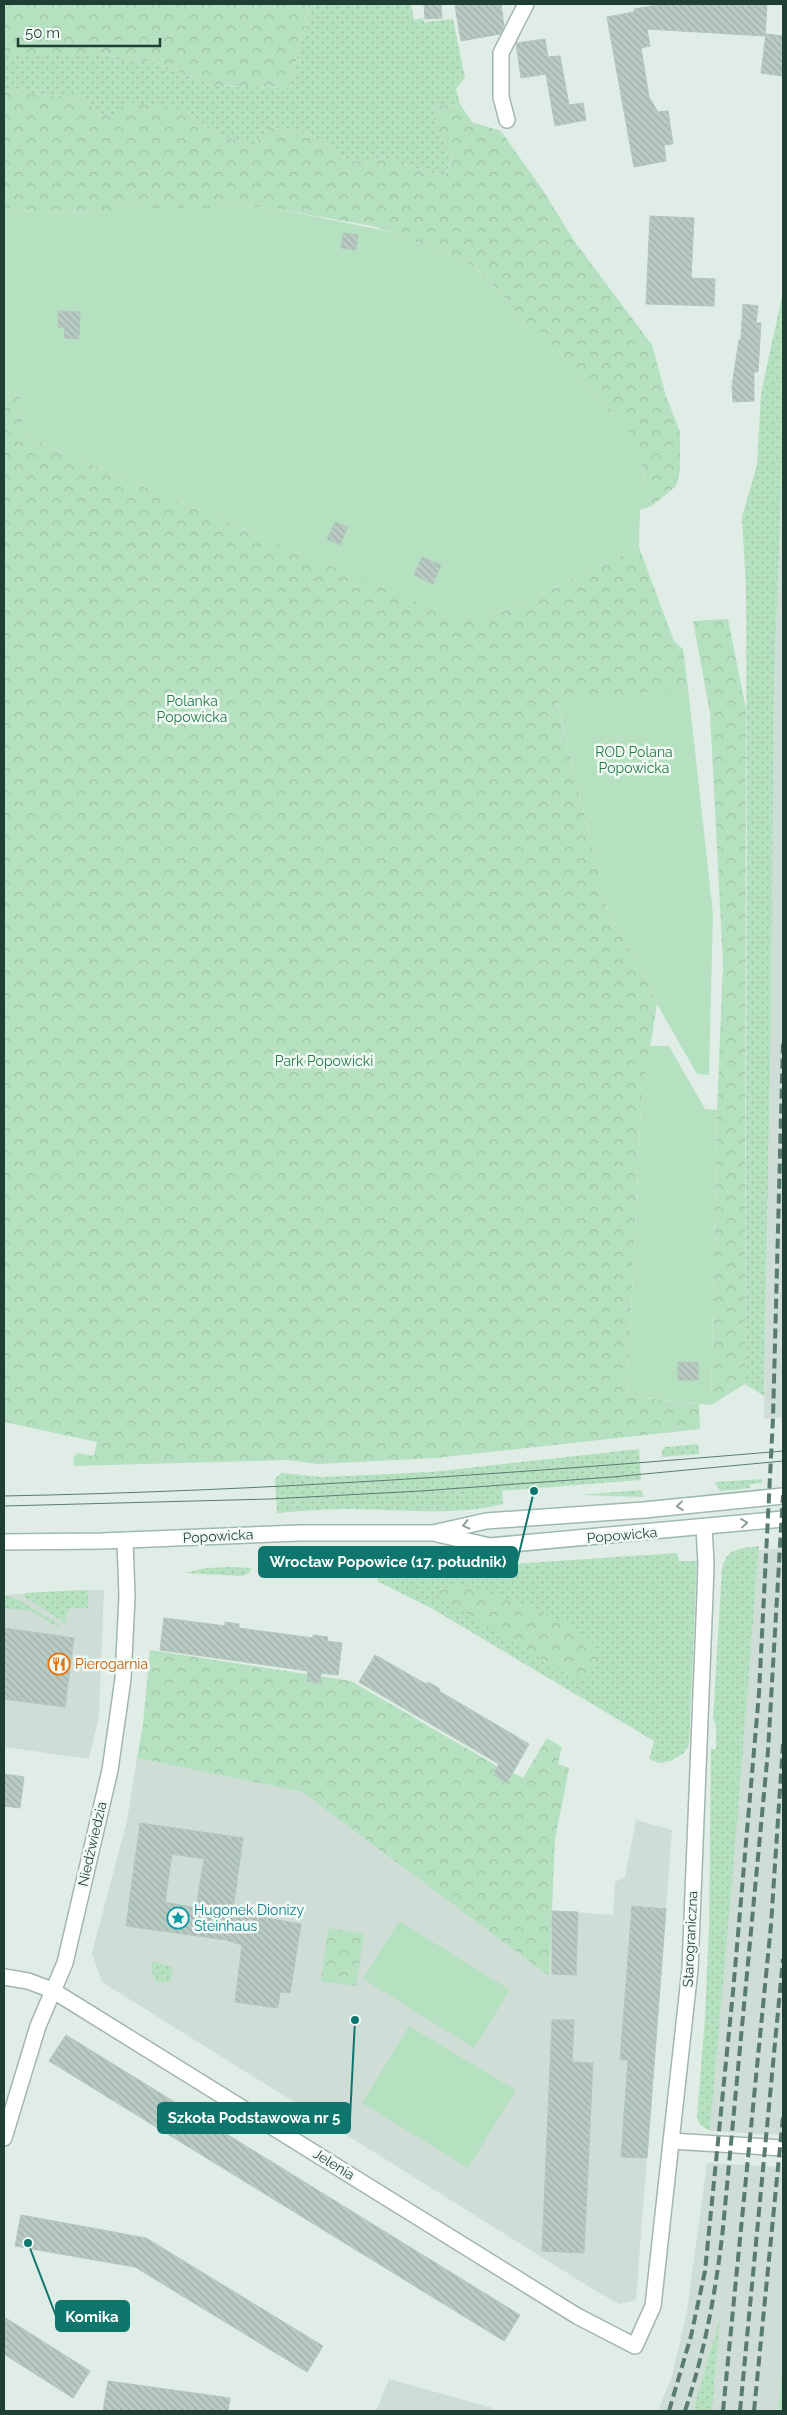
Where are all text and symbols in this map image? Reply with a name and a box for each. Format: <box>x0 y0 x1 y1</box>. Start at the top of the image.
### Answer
scale bar <box>18 15 160 47</box>
text: 50 m <box>25 24 60 42</box>
park label: Polanka Popowicka <box>157 693 227 725</box>
park label: ROD Polana Popowicka <box>595 744 673 776</box>
park label: Park Popowicki <box>275 1053 373 1069</box>
one-way arrow <box>676 1500 684 1511</box>
one-way arrow <box>740 1518 748 1529</box>
one-way arrow <box>462 1519 471 1530</box>
street label: Popowicka <box>586 1524 658 1546</box>
street label: Popowicka <box>182 1526 254 1546</box>
callout: Wrocław Popowice (17. południk) <box>259 1547 517 1577</box>
text: Wrocław Popowice (17. południk) <box>270 1553 507 1571</box>
restaurant icon: Pierogarnia <box>47 1652 71 1676</box>
place label: Pierogarnia <box>75 1656 148 1672</box>
street label: Niedźwiedzia <box>74 1800 110 1888</box>
street label: Starograniczna <box>679 1890 701 1988</box>
place label: Hugonek Dionizy Steinhaus <box>194 1902 304 1934</box>
place icon: Hugonek Dionizy Steinhaus <box>166 1906 190 1930</box>
callout: Szkoła Podstawowa nr 5 <box>158 2103 350 2133</box>
text: Szkoła Podstawowa nr 5 <box>168 2109 340 2127</box>
street label: Jelenia <box>310 2145 358 2183</box>
callout: Komika <box>56 2301 129 2331</box>
text: Komika <box>65 2308 119 2326</box>

